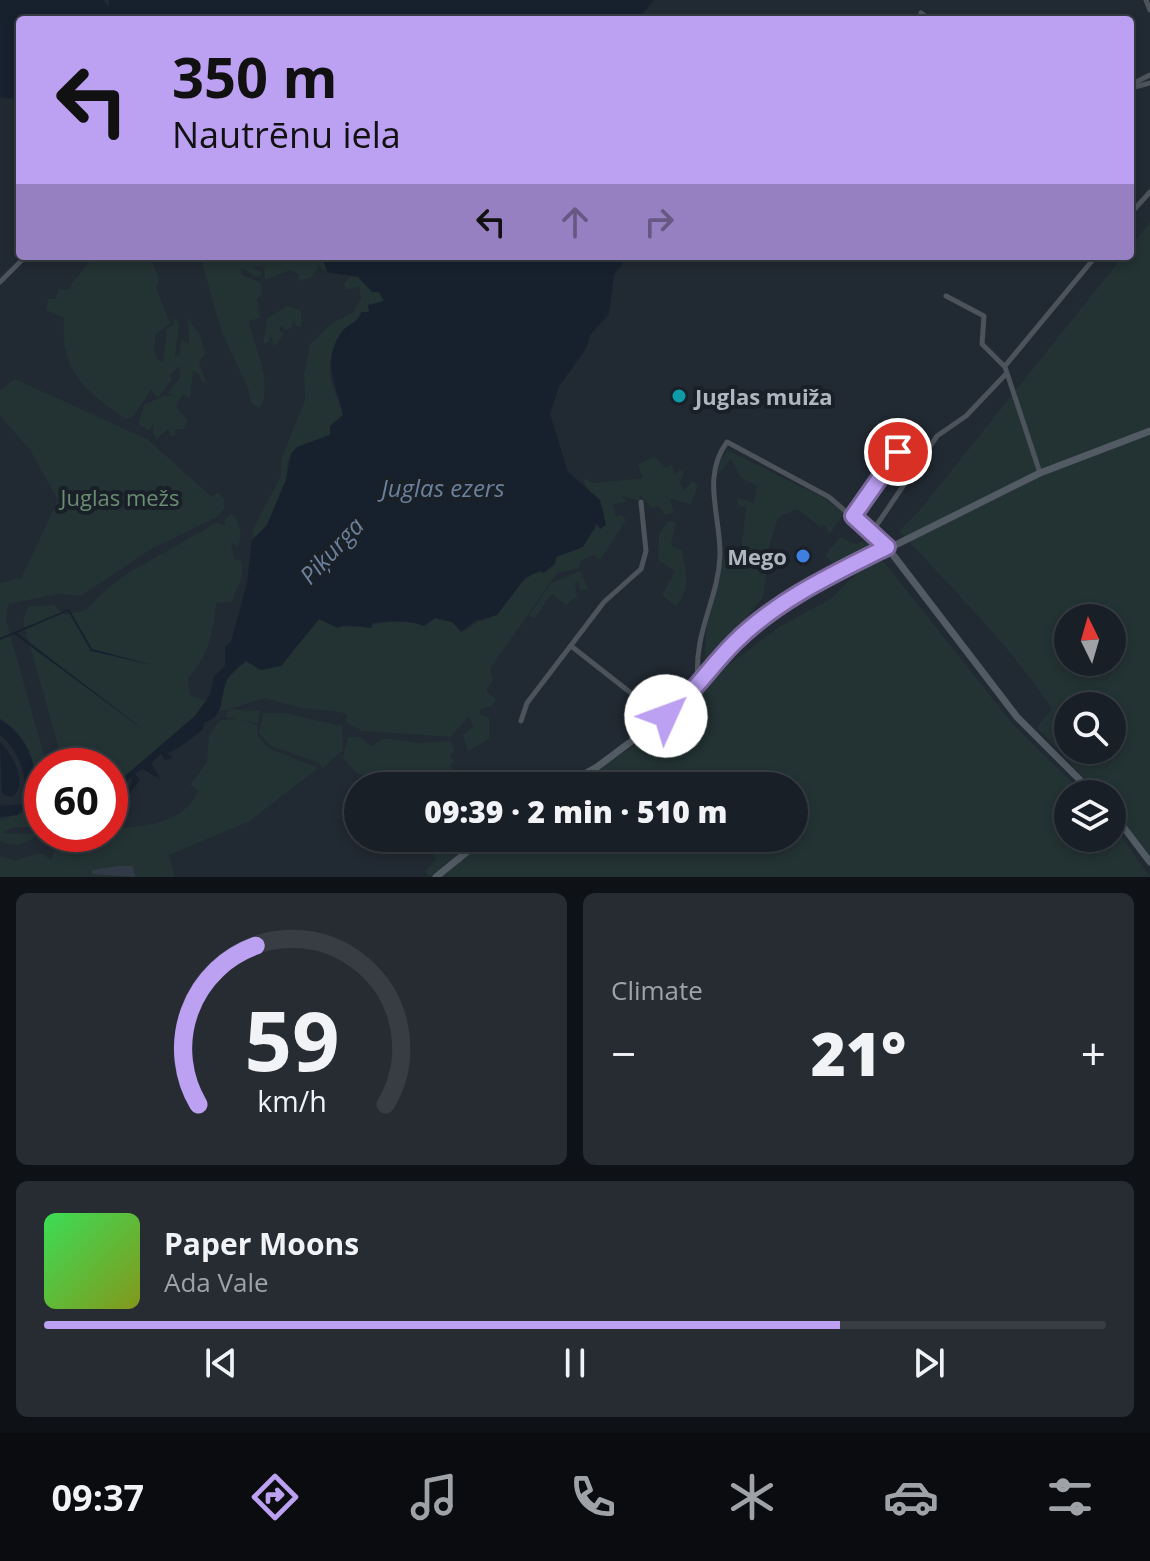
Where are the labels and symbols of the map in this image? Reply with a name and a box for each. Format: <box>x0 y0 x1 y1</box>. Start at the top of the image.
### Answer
place label: Juglas muiža <box>693 381 833 411</box>
marker: Juglas muiža <box>670 387 688 405</box>
pin <box>864 418 932 486</box>
water label: Juglas ezers <box>377 471 505 504</box>
park label: Juglas mežs <box>59 482 179 512</box>
water label: Piķurga <box>291 509 371 591</box>
place label: Mego <box>727 541 787 571</box>
marker: Mego <box>794 547 812 565</box>
north arrow <box>1054 604 1126 676</box>
position arrow <box>624 674 708 758</box>
speed limit sign: 60 <box>24 748 128 852</box>

